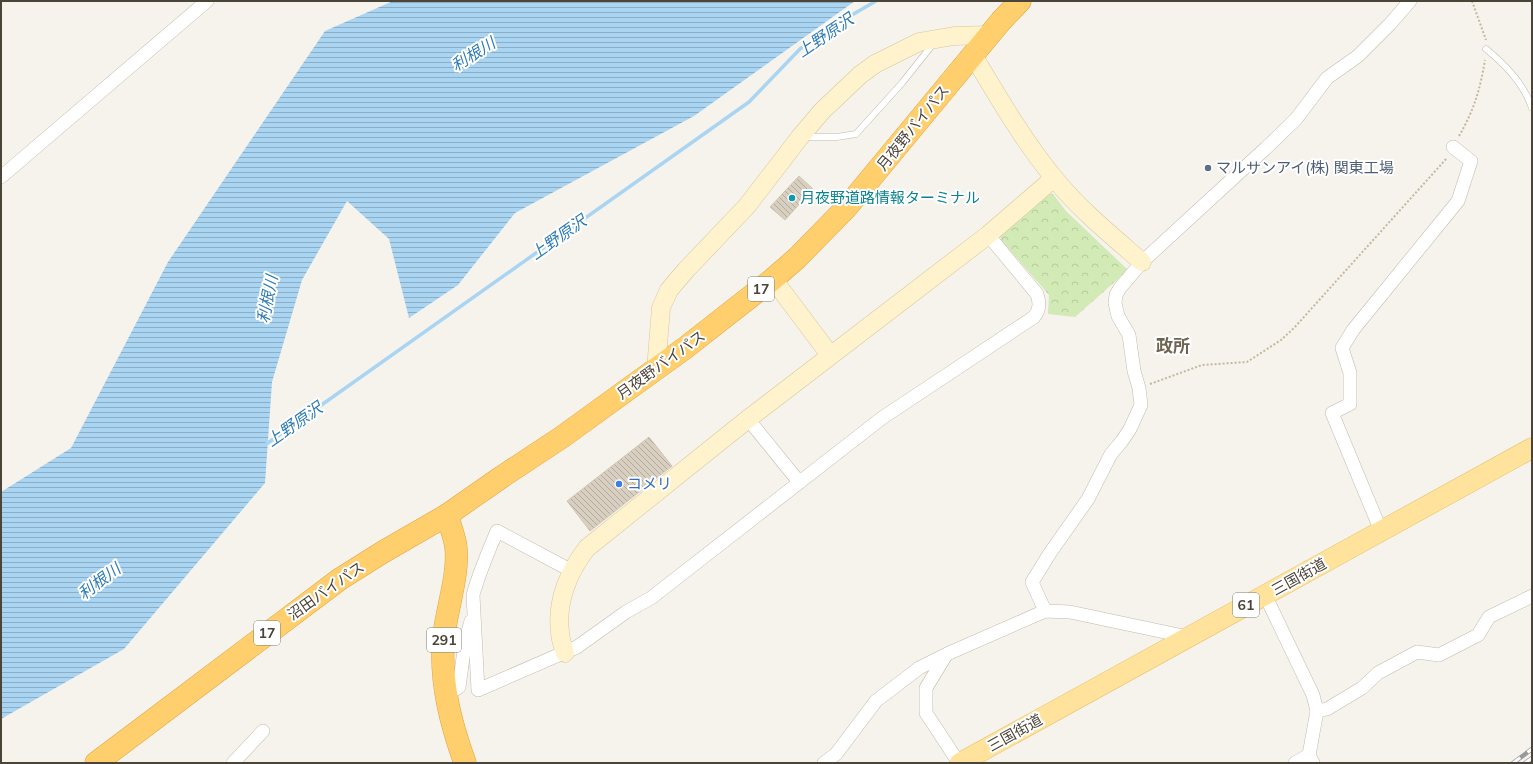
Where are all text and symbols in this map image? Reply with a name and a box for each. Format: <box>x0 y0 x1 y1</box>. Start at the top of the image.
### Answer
water label: 上野原沢 <box>793 8 859 61</box>
water label: 利根川 <box>447 32 500 75</box>
street label: 月夜野バイパス <box>872 81 953 174</box>
place label: マルサンアイ(株) 関東工場 <box>1216 158 1394 177</box>
marker: マルサンアイ(株) 関東工場 <box>1203 163 1213 173</box>
place label: 月夜野道路情報ターミナル <box>800 188 980 207</box>
marker: 月夜野道路情報ターミナル <box>787 193 797 203</box>
water label: 上野原沢 <box>526 209 592 264</box>
water label: 利根川 <box>253 272 282 324</box>
road number: 17 <box>748 277 774 301</box>
street label: 月夜野バイパス <box>613 326 709 403</box>
district label: 政所 <box>1156 335 1190 356</box>
water label: 上野原沢 <box>262 396 328 451</box>
place label: コメリ <box>627 474 672 493</box>
marker: コメリ <box>614 479 624 489</box>
street label: 三国街道 <box>1268 554 1330 599</box>
water label: 利根川 <box>74 557 126 603</box>
street label: 沼田バイパス <box>284 557 368 624</box>
road number: 61 <box>1233 593 1259 617</box>
road number: 17 <box>254 621 280 645</box>
road number: 291 <box>427 628 461 652</box>
street label: 三国街道 <box>984 710 1046 755</box>

